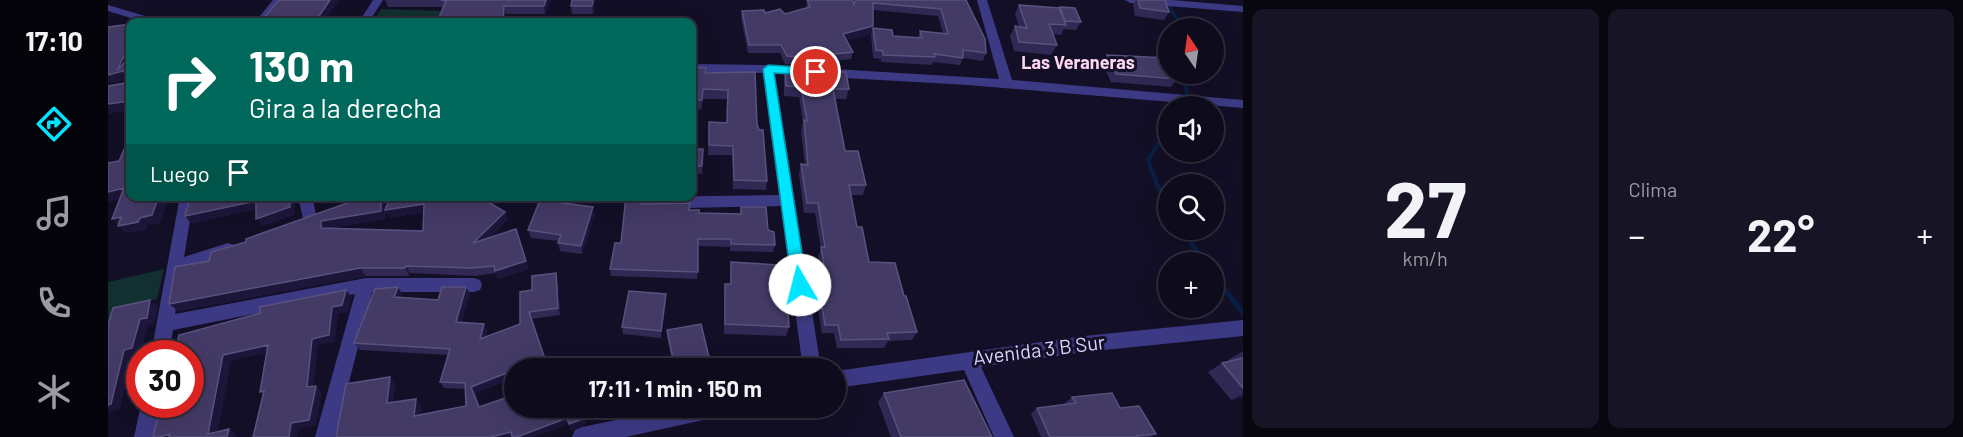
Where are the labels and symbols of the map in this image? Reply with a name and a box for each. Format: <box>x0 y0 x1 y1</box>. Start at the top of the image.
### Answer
north arrow <box>1158 18 1224 84</box>
pin <box>790 46 841 97</box>
district label: Las Veraneras <box>1021 51 1135 73</box>
position arrow <box>768 253 832 317</box>
street label: Avenida 3 B Sur <box>971 329 1106 369</box>
speed limit sign: 30 <box>126 340 204 418</box>

